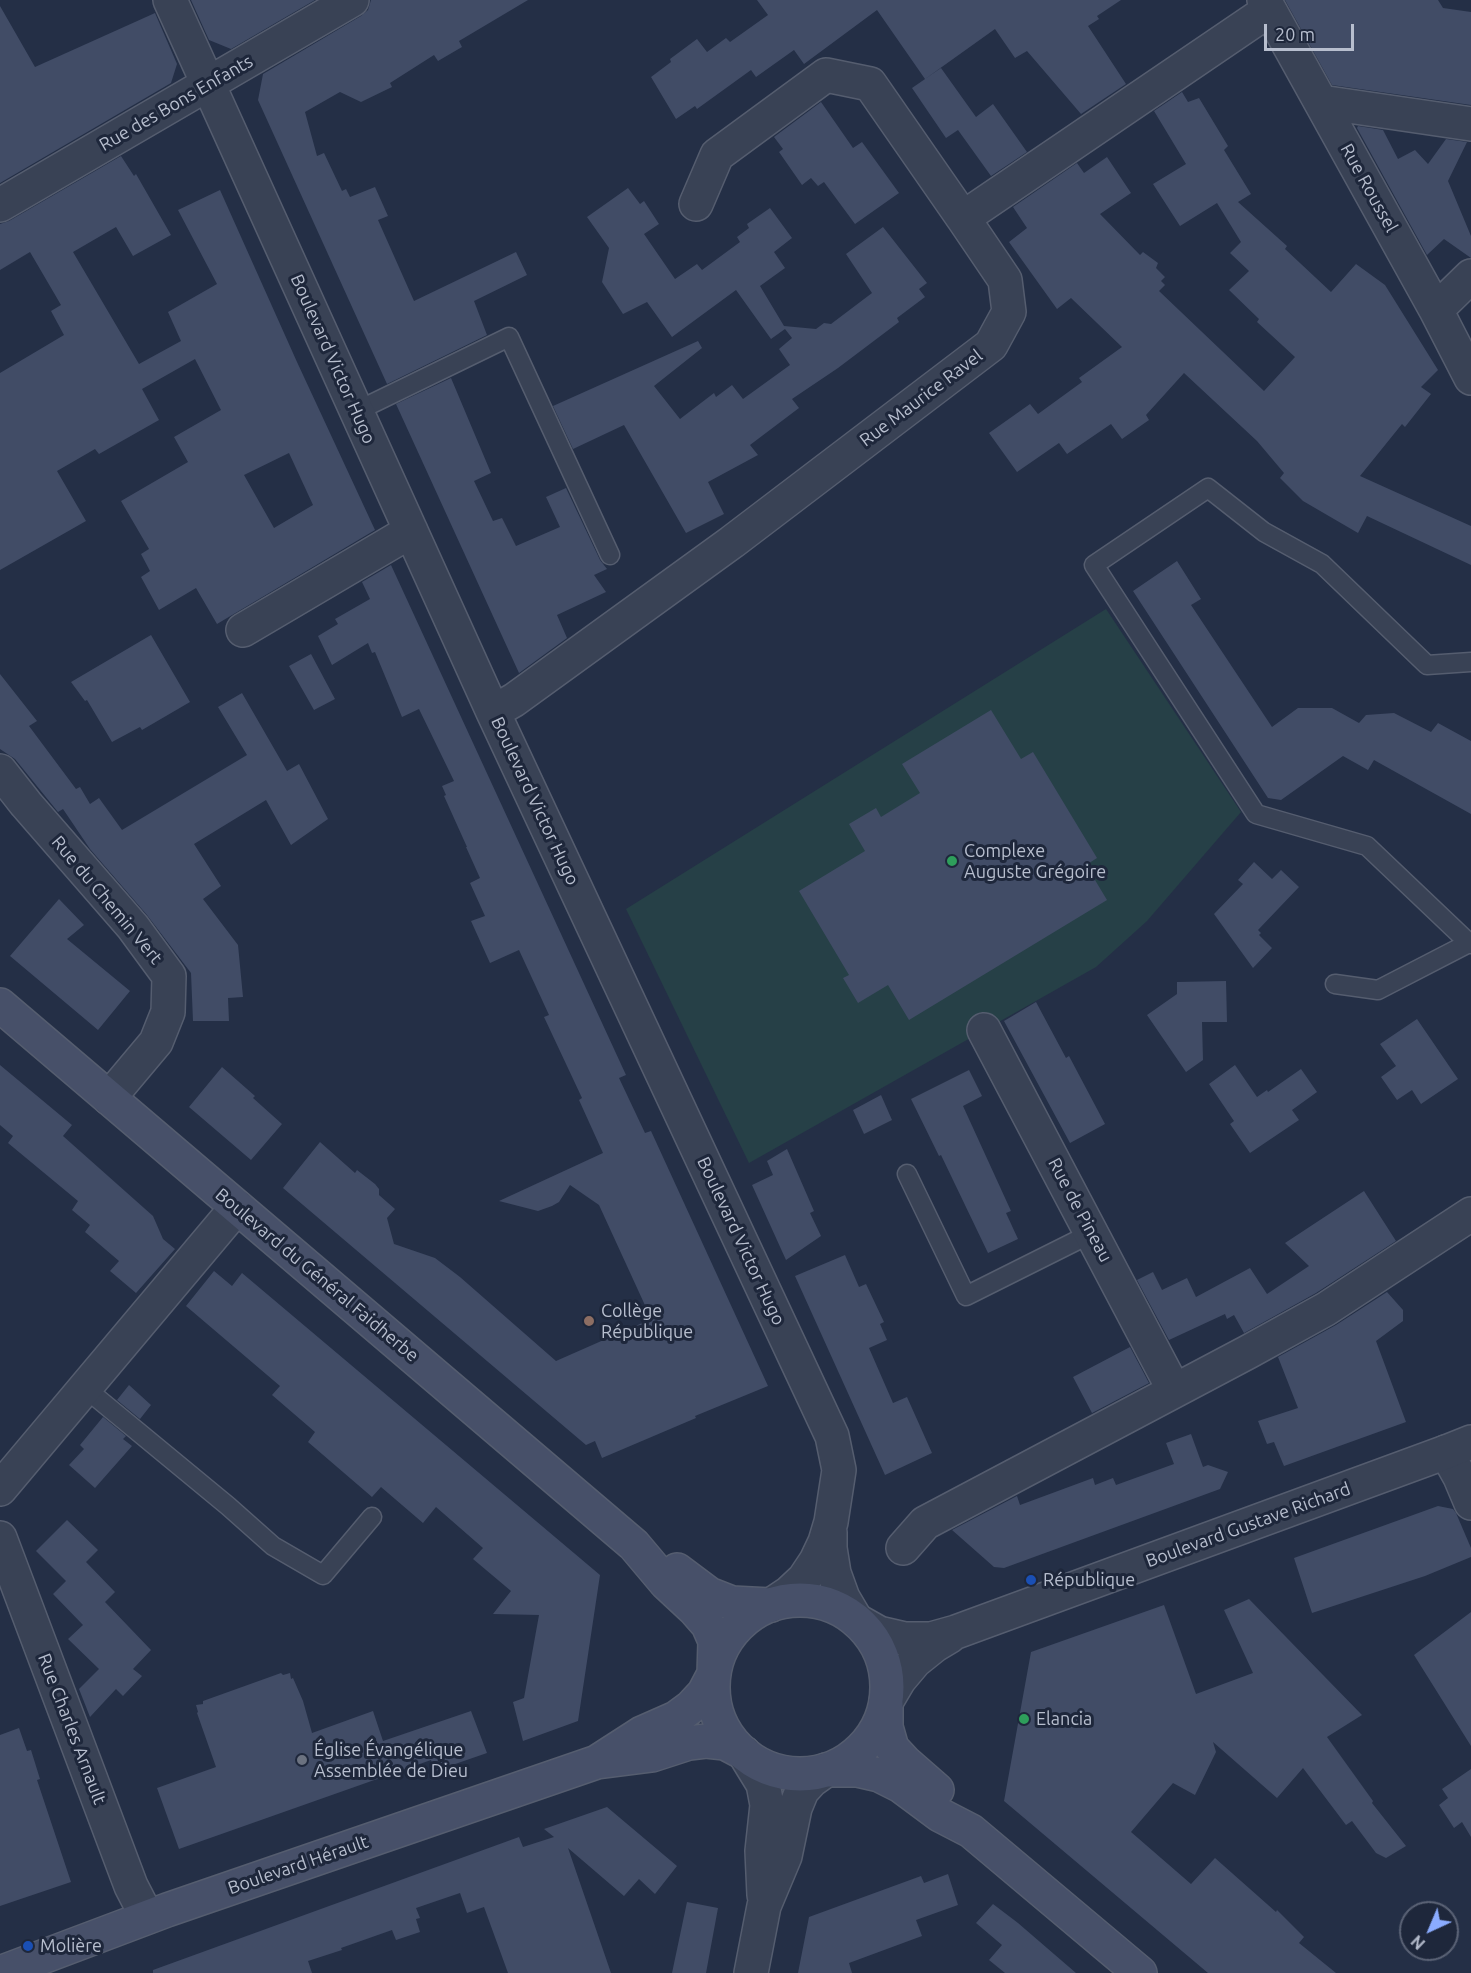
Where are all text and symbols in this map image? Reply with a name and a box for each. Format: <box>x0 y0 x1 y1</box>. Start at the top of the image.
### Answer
scale bar <box>1267 12 1357 50</box>
text: 20 m <box>1275 24 1315 44</box>
street label: Rue des Bons Enfants <box>95 50 257 156</box>
street label: Rue Roussel <box>1336 140 1402 236</box>
street label: Boulevard Victor Hugo <box>286 271 380 447</box>
street label: Rue Maurice Ravel <box>855 345 987 451</box>
street label: Boulevard Victor Hugo <box>486 713 584 889</box>
street label: Rue du Chemin Vert <box>47 832 167 968</box>
place label: Complexe Auguste Grégoire <box>964 840 1106 882</box>
marker: Complexe Auguste Grégoire <box>945 854 959 868</box>
street label: Boulevard Victor Hugo <box>692 1153 790 1329</box>
street label: Rue de Pineau <box>1043 1154 1117 1266</box>
street label: Boulevard du Général Faidherbe <box>211 1184 423 1366</box>
place label: Collège République <box>601 1300 693 1342</box>
marker: Collège République <box>582 1314 596 1328</box>
street label: Boulevard Gustave Richard <box>1143 1478 1353 1572</box>
place label: République <box>1043 1569 1135 1591</box>
marker: République <box>1024 1573 1038 1587</box>
street label: Rue Charles Arnault <box>33 1651 111 1807</box>
place label: Elancia <box>1036 1708 1092 1730</box>
marker: Elancia <box>1017 1712 1031 1726</box>
place label: Église Évangélique Assemblée de Dieu <box>314 1739 468 1782</box>
marker: Église Évangélique Assemblée de Dieu <box>295 1753 309 1767</box>
street label: Boulevard Hérault <box>225 1831 371 1899</box>
north arrow <box>1399 1901 1459 1961</box>
text: N <box>1407 1932 1428 1953</box>
place label: Molière <box>40 1935 102 1957</box>
marker: Molière <box>21 1939 35 1953</box>

